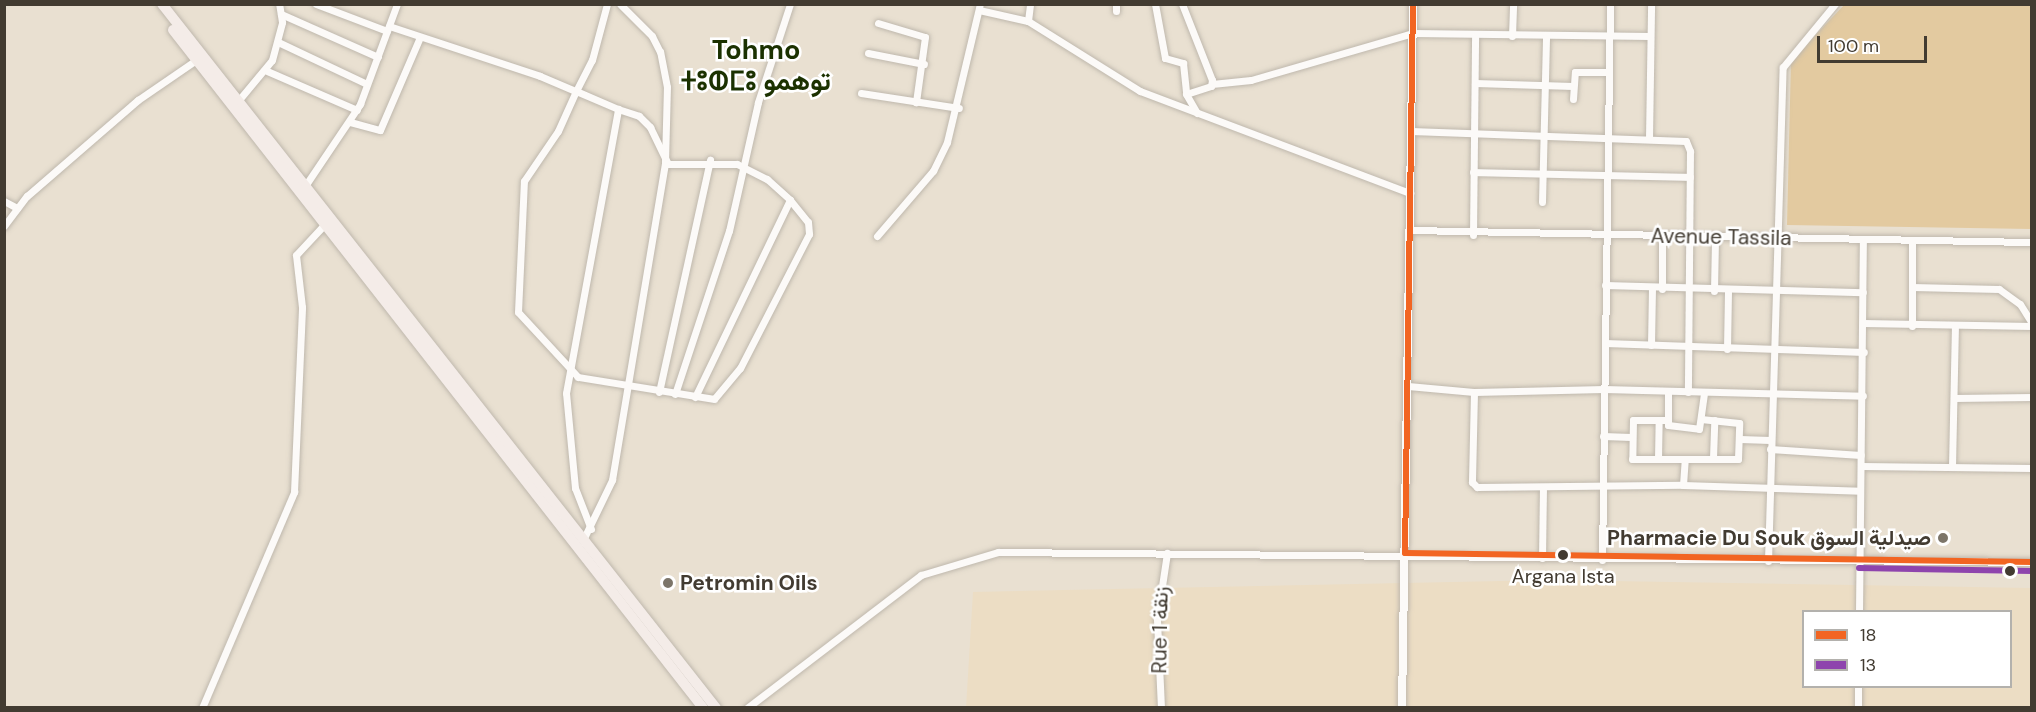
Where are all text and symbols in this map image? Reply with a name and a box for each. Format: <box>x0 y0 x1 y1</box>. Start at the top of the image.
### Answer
scale bar <box>1820 24 1930 62</box>
district label: Tohmo ⵜⵓⵀⵎⵓ توهمو <box>681 33 831 96</box>
text: 100 m <box>1828 34 1879 58</box>
street label: Avenue Tassila <box>1650 223 1792 251</box>
place label: Pharmacie Du Souk صيدلية السوق <box>1607 525 1931 551</box>
marker: Pharmacie Du Souk صيدلية السوق <box>1936 531 1950 545</box>
marker: Argana Ista <box>1557 549 1569 561</box>
place label: Argana Ista <box>1511 564 1615 588</box>
unlabelled marker <box>2004 565 2016 577</box>
place label: Petromin Oils <box>680 570 818 596</box>
marker: Petromin Oils <box>661 576 675 590</box>
street label: Rue 1 زنقة <box>1147 586 1173 674</box>
legend <box>1802 610 2012 688</box>
text: 18 <box>1860 623 1877 647</box>
text: 13 <box>1860 653 1876 677</box>

